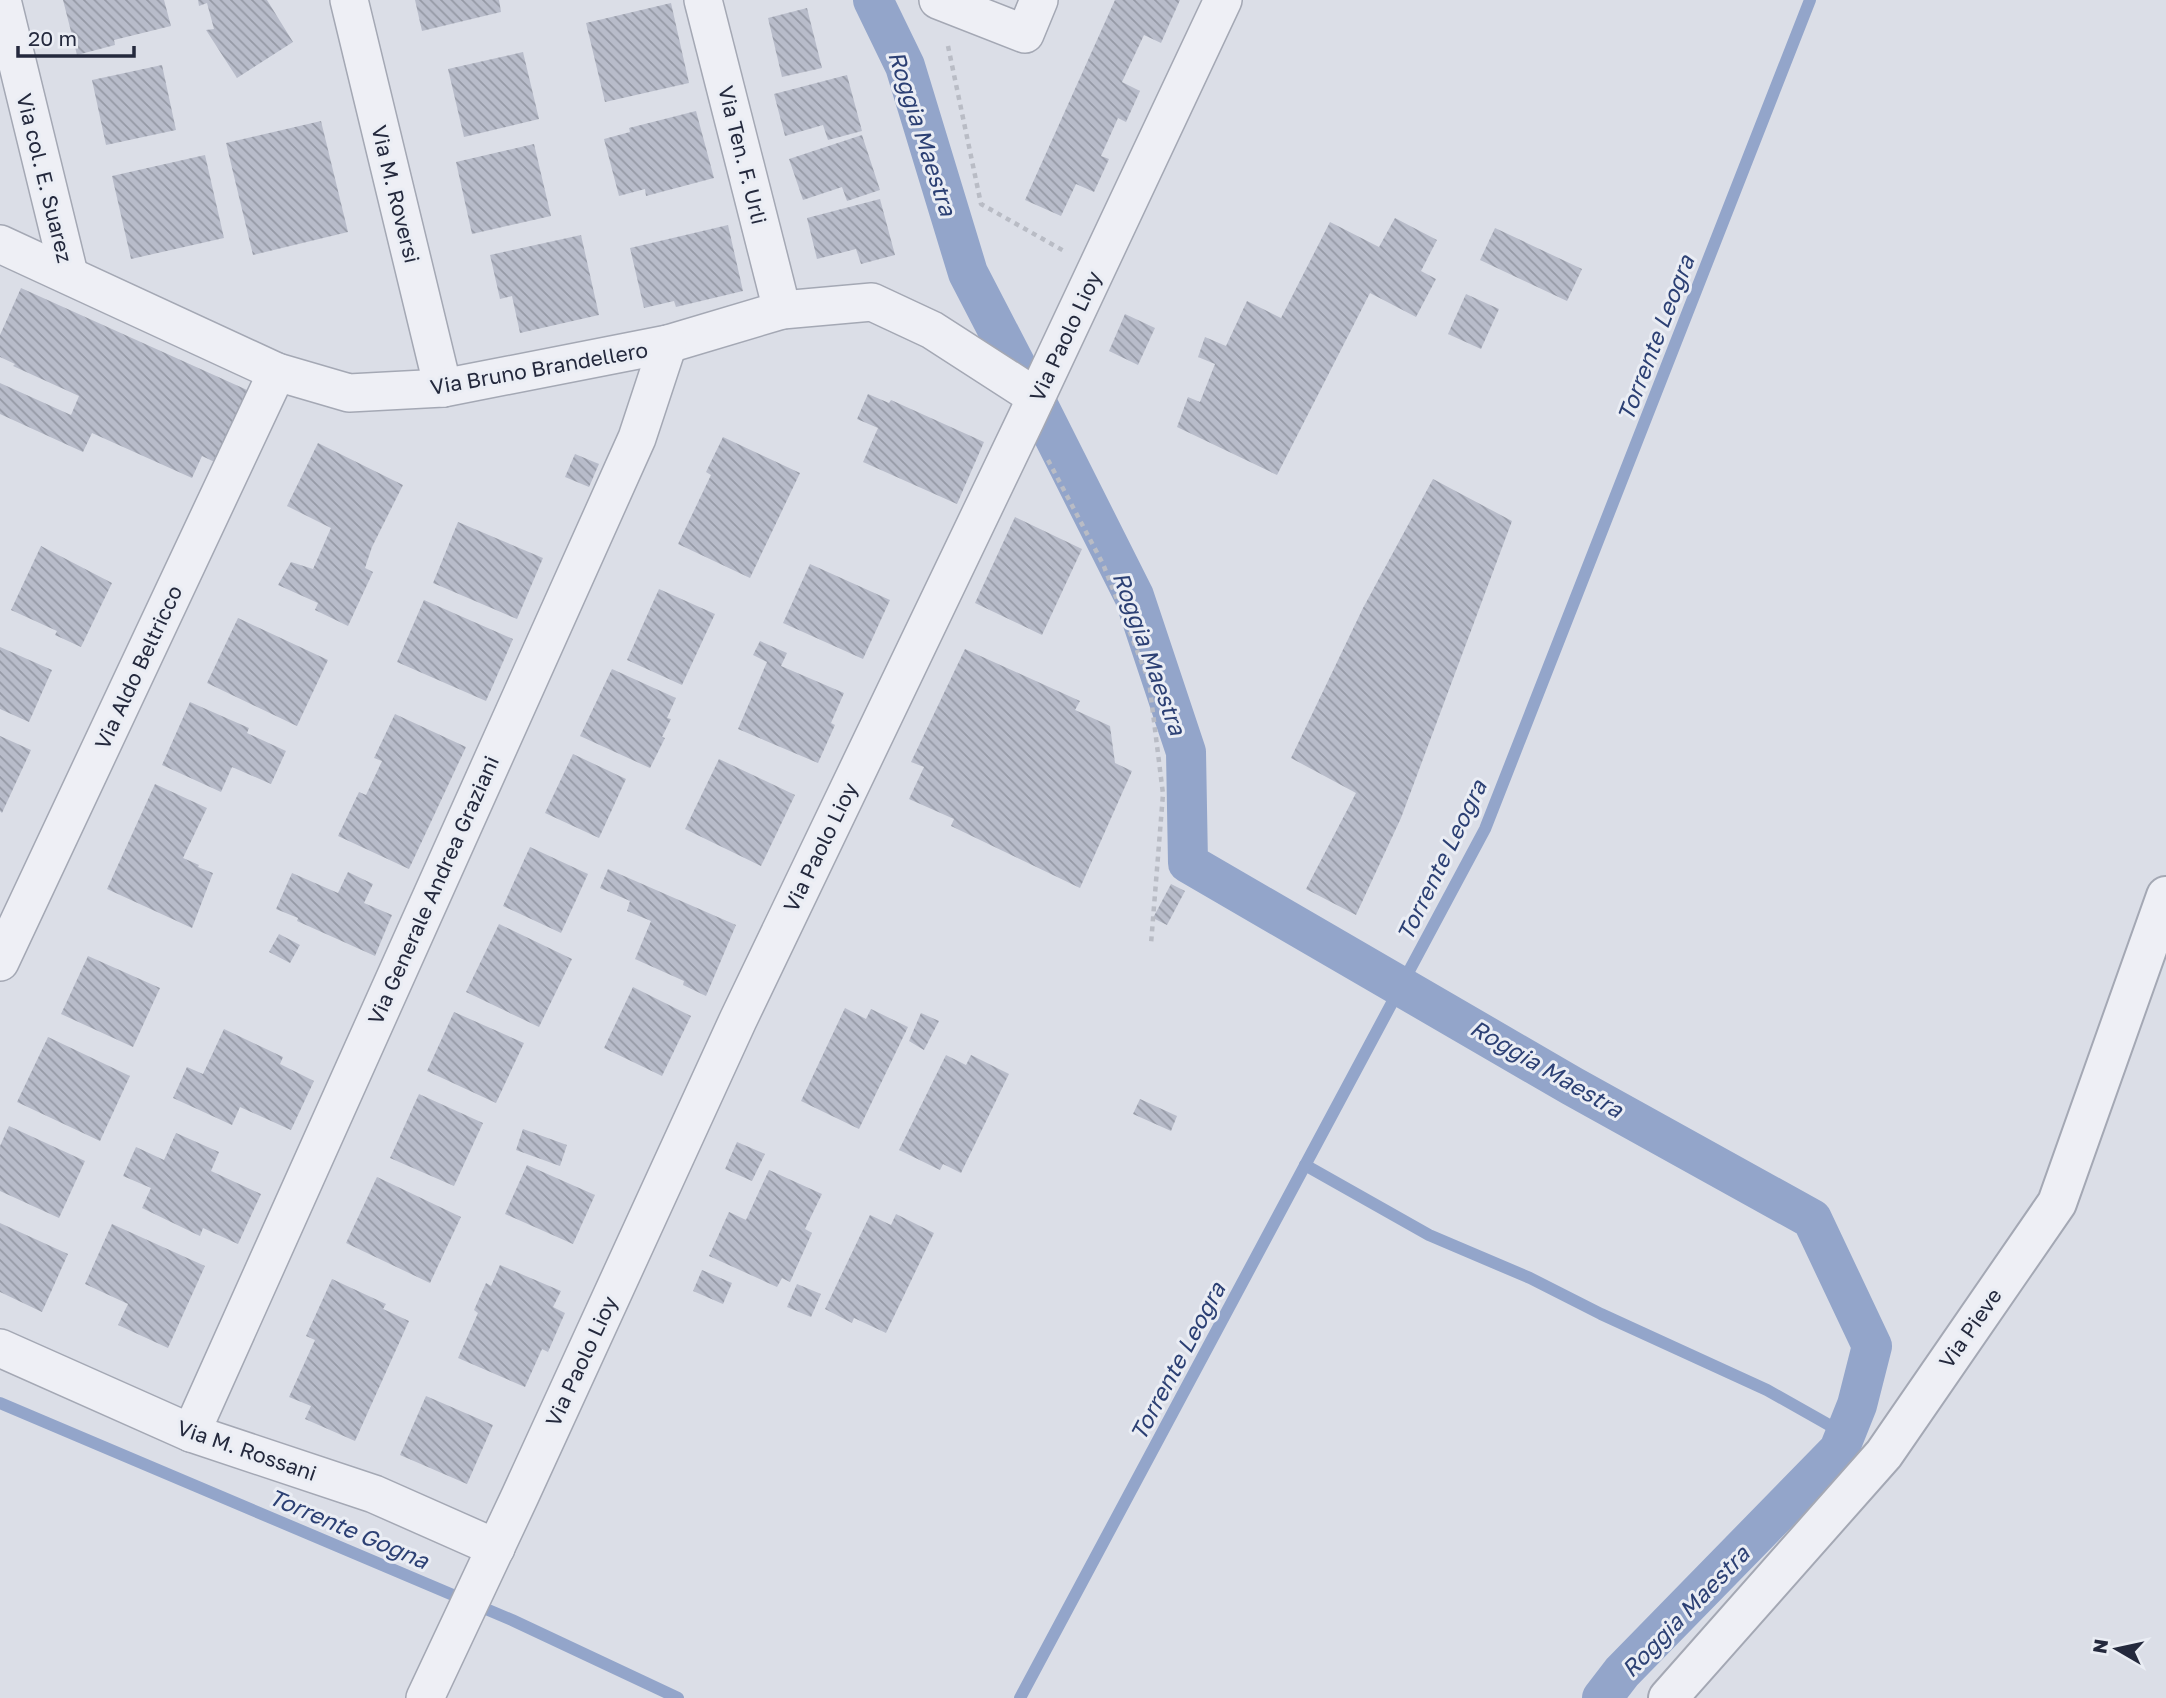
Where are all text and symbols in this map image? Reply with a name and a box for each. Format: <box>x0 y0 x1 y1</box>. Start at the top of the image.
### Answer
scale bar <box>18 14 133 58</box>
text: 20 m <box>28 25 77 51</box>
water label: Roggia Maestra <box>883 47 963 220</box>
street label: Via Ten. F. Urli <box>713 83 773 227</box>
street label: Via col. E. Suarez <box>11 91 79 265</box>
street label: Via M. Roversi <box>366 122 426 266</box>
water label: Torrente Leogra <box>1611 250 1700 425</box>
street label: Via Paolo Lioy <box>1023 267 1107 405</box>
street label: Via Bruno Brandellero <box>428 336 650 400</box>
water label: Roggia Maestra <box>1107 568 1193 739</box>
street label: Via Aldo Beltricco <box>89 581 187 753</box>
street label: Via Generale Andrea Graziani <box>362 752 504 1028</box>
water label: Torrente Leogra <box>1390 774 1492 945</box>
street label: Via Paolo Lioy <box>777 778 863 916</box>
water label: Roggia Maestra <box>1466 1013 1629 1124</box>
water label: Torrente Leogra <box>1124 1276 1231 1445</box>
street label: Via Pieve <box>1933 1283 2007 1373</box>
street label: Via Paolo Lioy <box>539 1292 623 1430</box>
street label: Via M. Rossani <box>174 1414 320 1486</box>
water label: Torrente Gogna <box>265 1482 434 1575</box>
water label: Roggia Maestra <box>1615 1539 1755 1682</box>
north arrow <box>2082 1614 2152 1684</box>
text: N <box>2087 1637 2112 1655</box>

